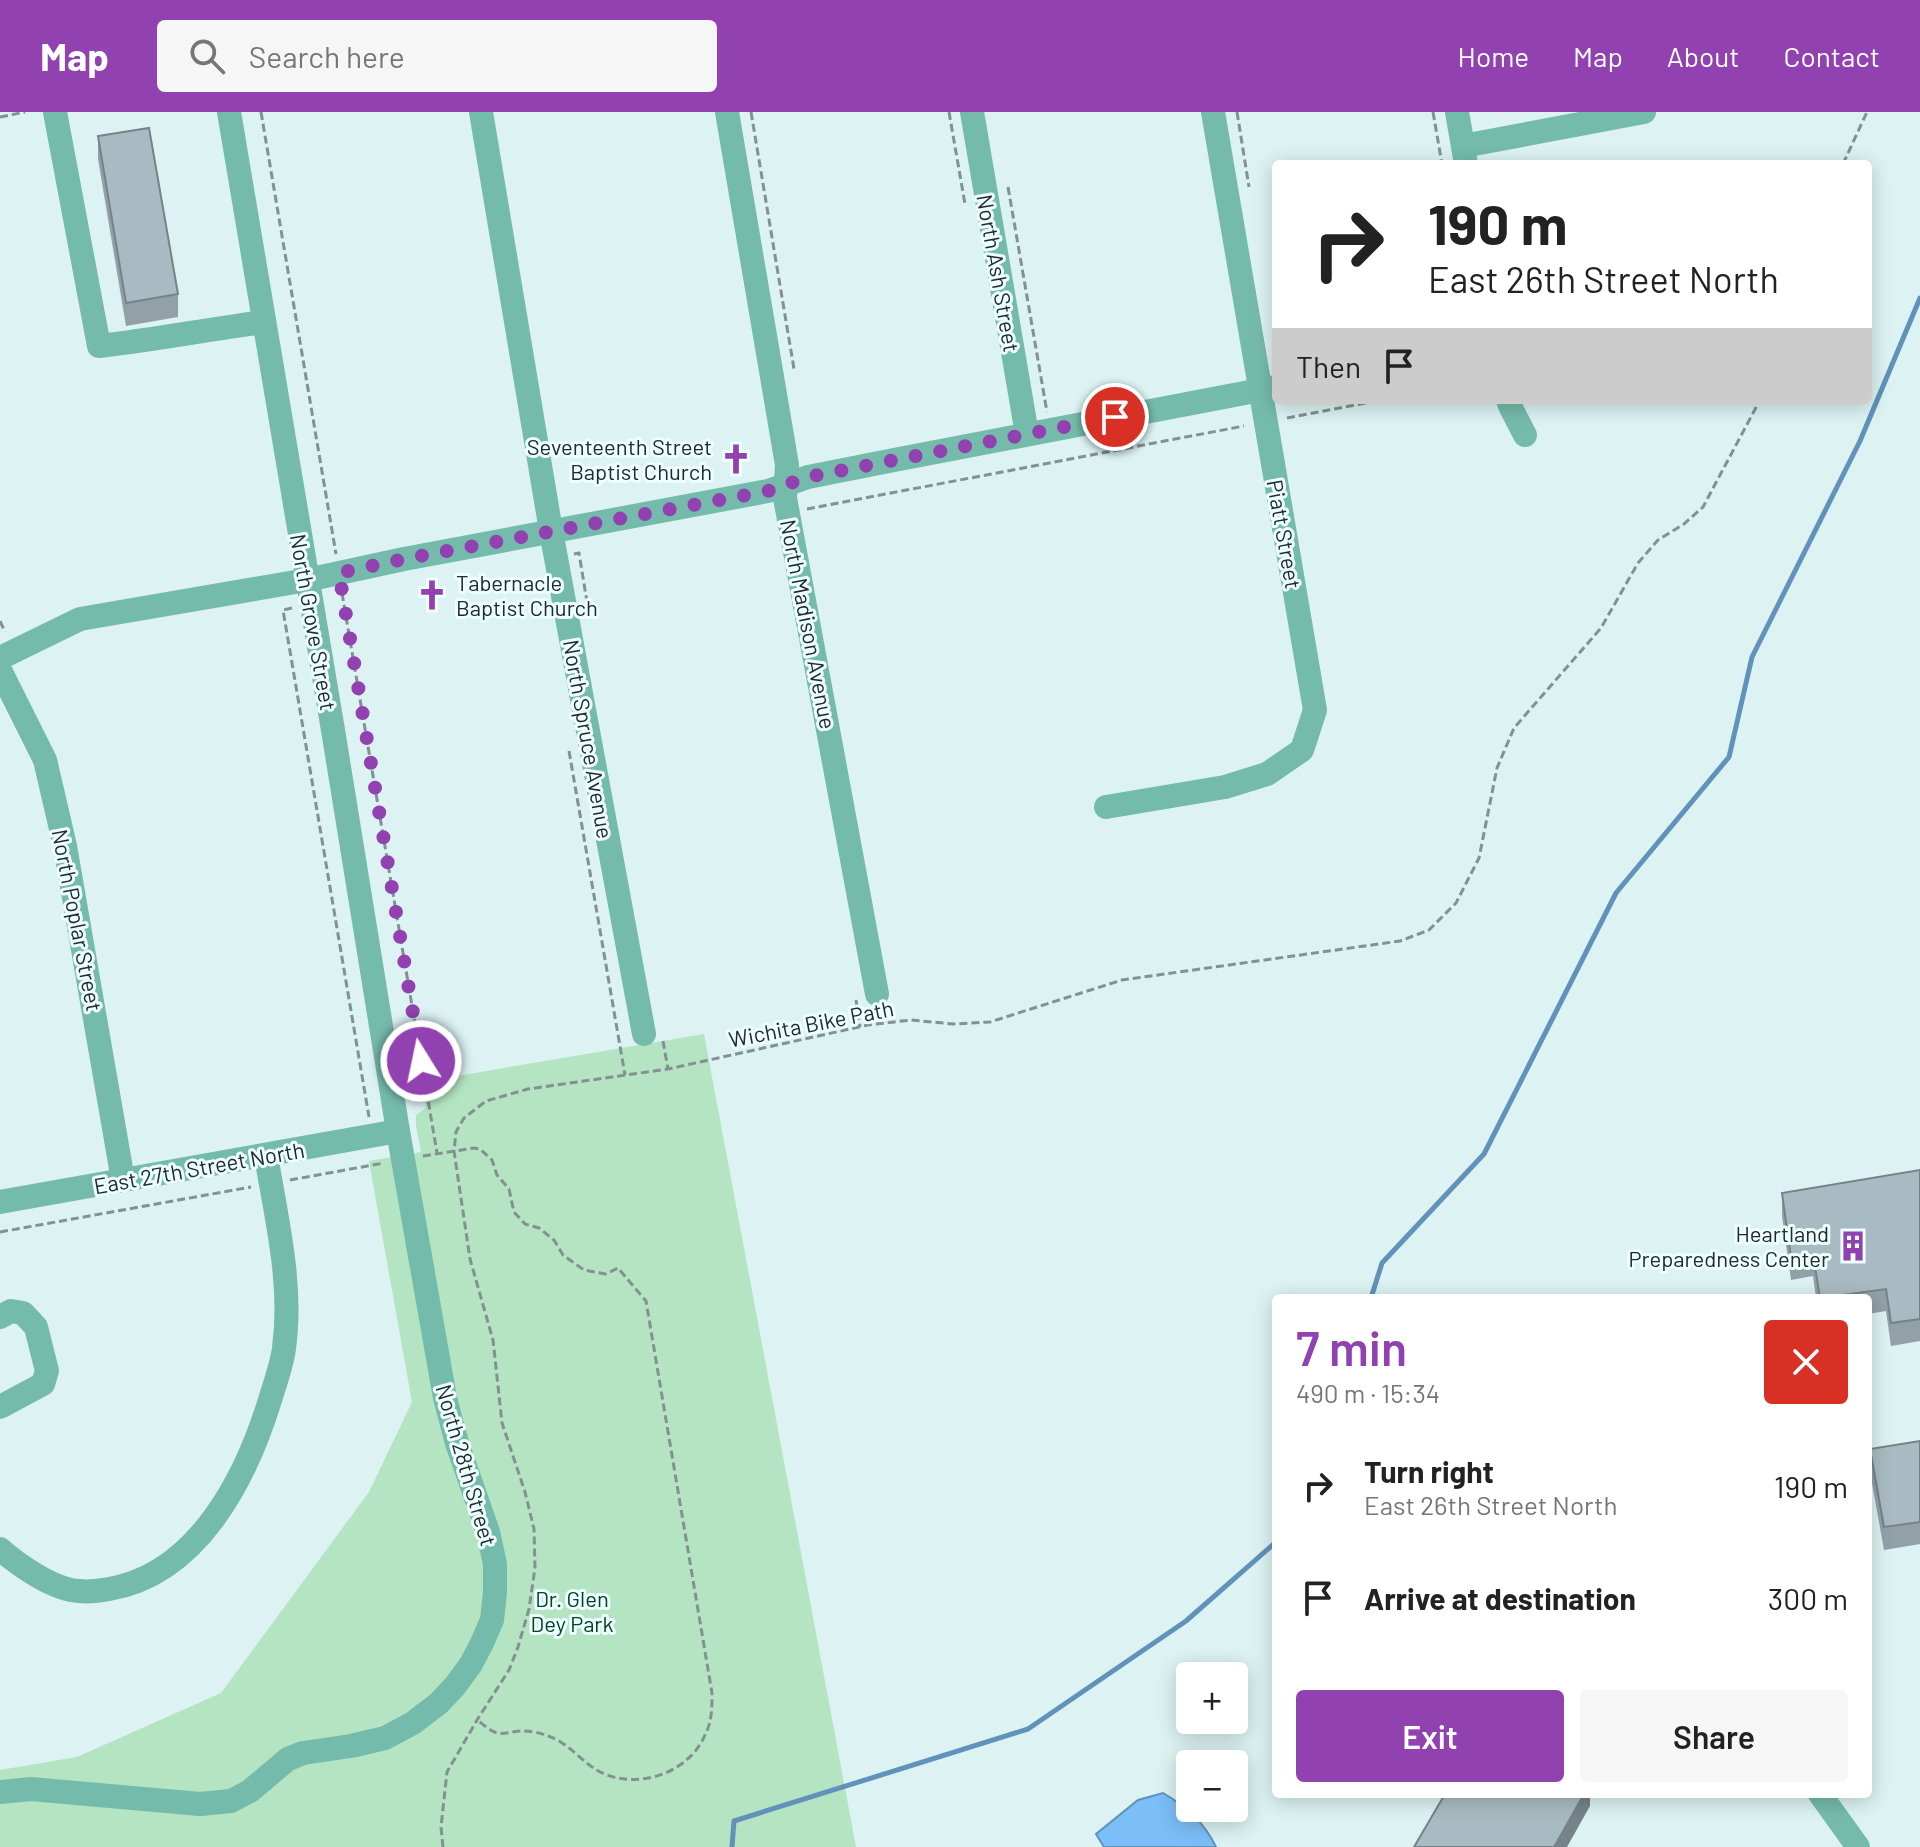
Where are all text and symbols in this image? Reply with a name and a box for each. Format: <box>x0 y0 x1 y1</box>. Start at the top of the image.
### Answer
search box <box>157 20 717 92</box>
text: Map <box>40 33 109 79</box>
icon: search <box>185 34 229 78</box>
text: Search here <box>249 38 405 74</box>
text: Home <box>1458 39 1529 73</box>
text: Map <box>1573 39 1623 73</box>
text: About <box>1667 39 1739 73</box>
text: Contact <box>1783 39 1880 73</box>
text: 190 m <box>1428 189 1567 256</box>
street label: North Ash Street <box>972 192 1026 354</box>
icon: right <box>1296 192 1400 296</box>
text: East 26th Street North <box>1428 257 1779 300</box>
icon: arrive <box>1377 344 1421 388</box>
text: Then <box>1296 348 1361 384</box>
pin <box>1081 383 1149 451</box>
icon: arrive <box>1093 395 1137 439</box>
place label: Seventeenth Street Baptist Church <box>527 433 712 484</box>
church icon: Seventeenth Street Baptist Church <box>719 442 753 476</box>
street label: Piatt Street <box>1263 477 1307 591</box>
street label: North Madison Avenue <box>776 517 842 731</box>
street label: North Grove Street <box>286 532 342 712</box>
place label: Tabernacle Baptist Church <box>456 569 598 620</box>
church icon: Tabernacle Baptist Church <box>415 578 449 612</box>
street label: North Spruce Avenue <box>559 637 619 841</box>
street label: North Poplar Street <box>48 827 108 1013</box>
street label: Wichita Bike Path <box>726 994 896 1052</box>
position arrow <box>379 1019 463 1103</box>
street label: East 27th Street North <box>92 1136 306 1198</box>
place label: Heartland Preparedness Center <box>1629 1220 1829 1271</box>
building icon: Heartland Preparedness Center <box>1836 1229 1870 1263</box>
text: 7 min <box>1296 1318 1407 1376</box>
button: close <box>1764 1320 1848 1404</box>
text: 490 m · 15:34 <box>1296 1377 1440 1408</box>
street label: North 28th Street <box>431 1381 503 1549</box>
text: Turn right <box>1364 1453 1494 1489</box>
icon: right <box>1296 1464 1340 1508</box>
text: 190 m <box>1774 1468 1848 1504</box>
text: East 26th Street North <box>1364 1489 1617 1520</box>
icon: arrive <box>1296 1576 1340 1620</box>
text: Arrive at destination <box>1364 1580 1636 1616</box>
text: 300 m <box>1768 1580 1848 1616</box>
park label: Dr. Glen Dey Park <box>531 1585 613 1636</box>
map controls <box>1176 1662 1248 1822</box>
button: + <box>1176 1662 1248 1734</box>
button: Exit <box>1296 1690 1564 1782</box>
button: Share <box>1580 1690 1848 1782</box>
button: − <box>1176 1750 1248 1822</box>

